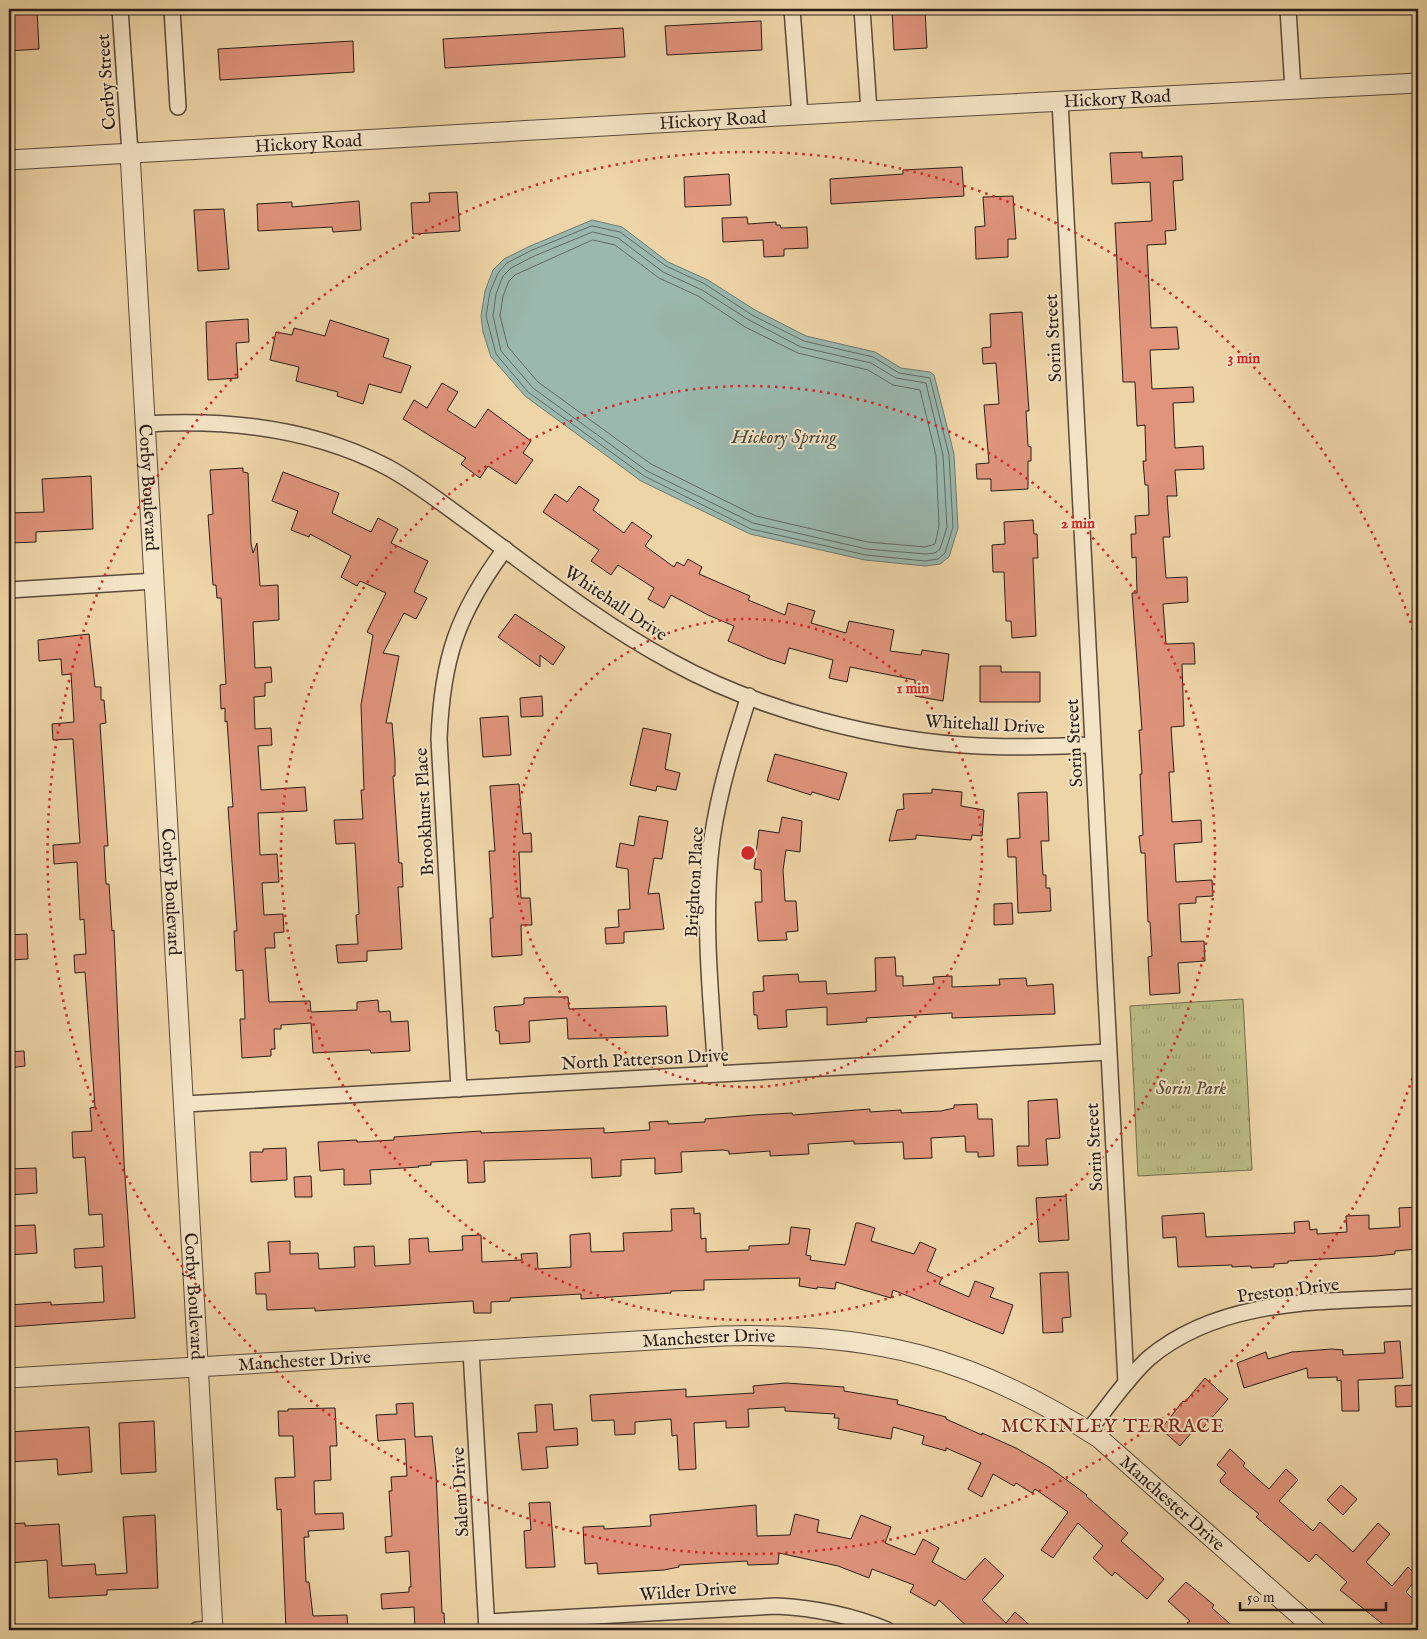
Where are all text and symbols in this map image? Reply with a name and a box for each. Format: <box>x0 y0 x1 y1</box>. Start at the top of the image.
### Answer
street label: Corby Street <box>93 33 122 131</box>
street label: Hickory Road <box>1063 86 1172 114</box>
street label: Hickory Road <box>659 107 768 136</box>
street label: Hickory Road <box>254 130 363 159</box>
street label: Sorin Street <box>1041 293 1068 383</box>
text: 3 min <box>1228 349 1260 368</box>
street label: Corby Boulevard <box>132 423 162 552</box>
water label: Hickory Spring <box>731 426 837 450</box>
text: 2 min <box>1061 514 1095 533</box>
street label: Whitehall Drive <box>559 561 671 647</box>
text: 1 min <box>897 679 929 698</box>
street label: Sorin Street <box>1062 698 1089 788</box>
street label: Whitehall Drive <box>924 711 1045 740</box>
street label: Brookhurst Place <box>411 747 440 877</box>
street label: Brighton Place <box>681 826 710 938</box>
street label: Corby Boulevard <box>155 828 185 957</box>
centre of rings <box>739 844 757 862</box>
street label: North Patterson Drive <box>561 1045 729 1076</box>
park label: Sorin Park <box>1156 1078 1226 1101</box>
street label: Sorin Street <box>1082 1102 1109 1192</box>
street label: Corby Boulevard <box>178 1232 208 1361</box>
street label: Preston Drive <box>1236 1274 1341 1309</box>
street label: Manchester Drive <box>642 1326 776 1354</box>
street label: Manchester Drive <box>237 1347 372 1377</box>
district label: MCKINLEY TERRACE <box>1001 1415 1225 1439</box>
street label: Salem Drive <box>448 1446 475 1537</box>
street label: Manchester Drive <box>1114 1451 1229 1557</box>
street label: Wilder Drive <box>639 1578 737 1607</box>
scale bar <box>1240 1579 1386 1611</box>
text: 50 m <box>1247 1588 1275 1607</box>

